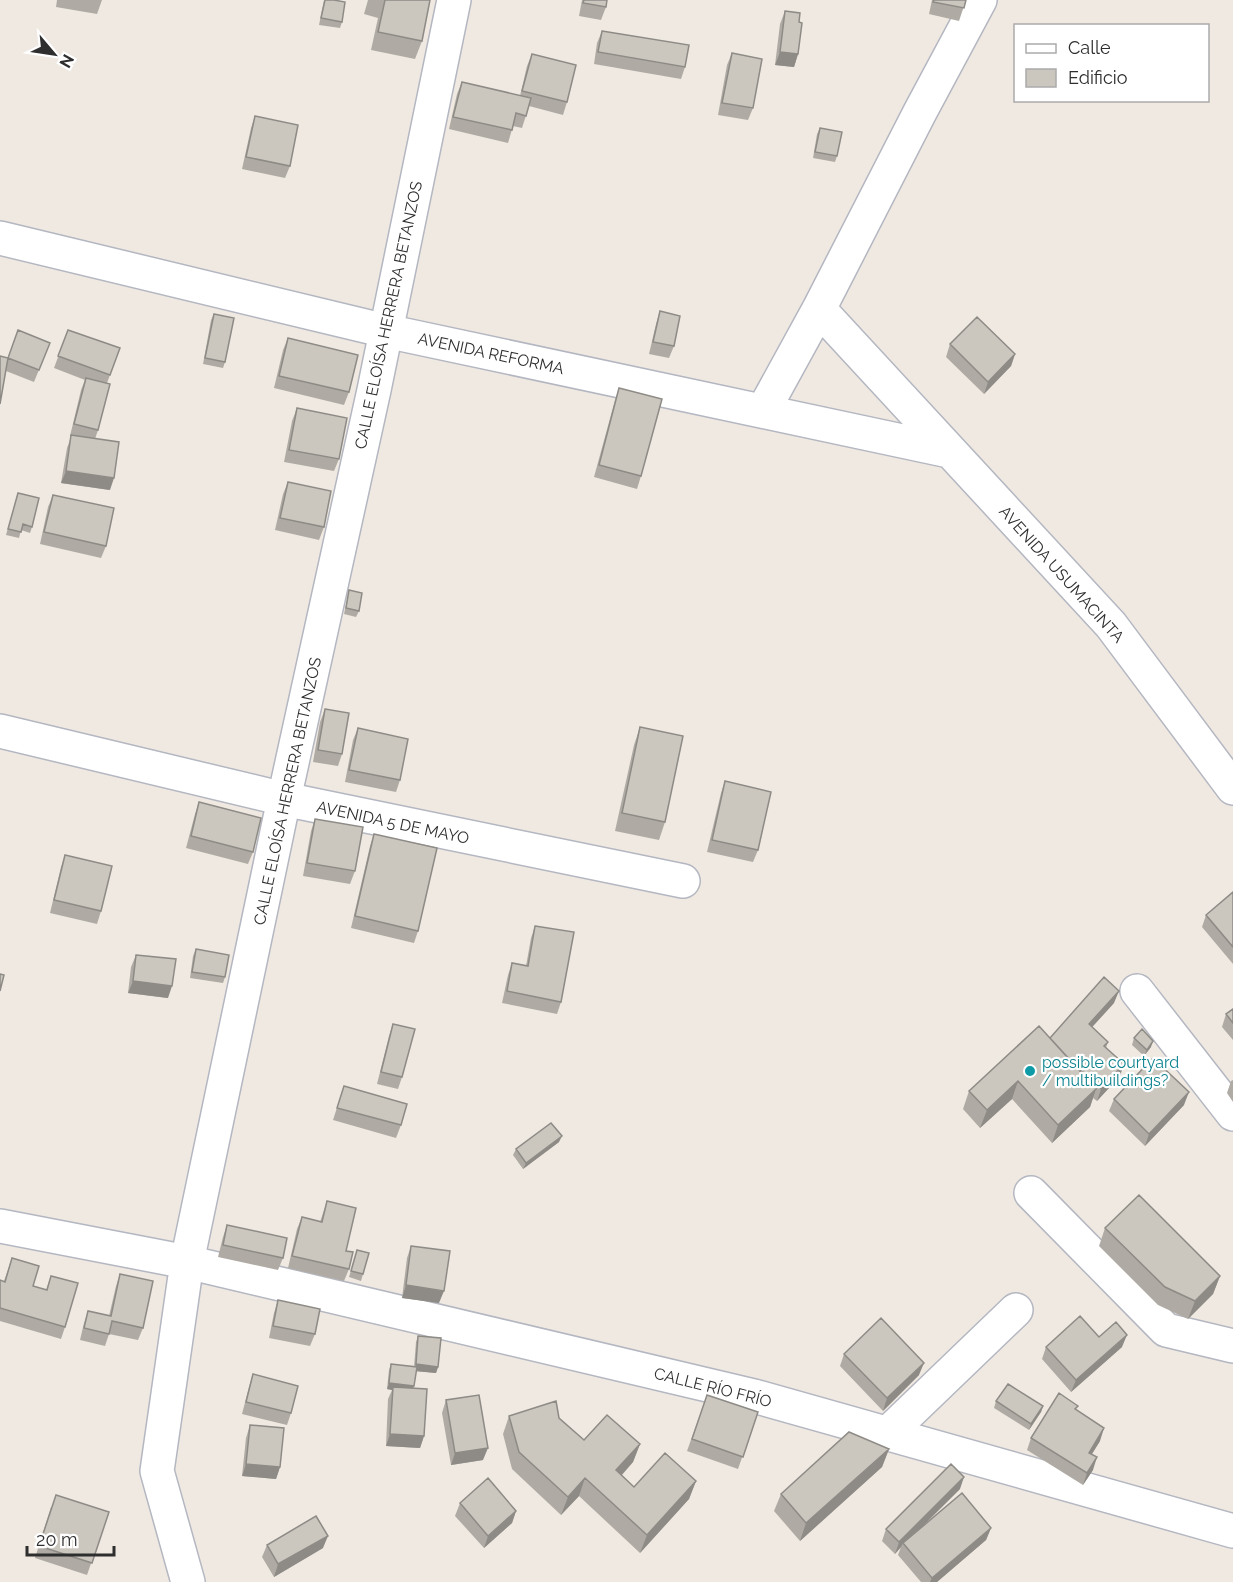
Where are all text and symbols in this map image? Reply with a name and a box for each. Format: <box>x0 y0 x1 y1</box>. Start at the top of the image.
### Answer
north arrow <box>24 24 84 84</box>
legend <box>1014 24 1209 102</box>
text: Calle <box>1068 37 1111 58</box>
text: N <box>55 51 78 71</box>
text: Edificio <box>1068 67 1128 88</box>
street label: CALLE ELOÍSA HERRERA BETANZOS <box>350 179 426 451</box>
street label: AVENIDA REFORMA <box>416 329 566 378</box>
street label: AVENIDA USUMACINTA <box>995 502 1128 647</box>
street label: CALLE ELOÍSA HERRERA BETANZOS <box>249 655 325 927</box>
street label: AVENIDA 5 DE MAYO <box>315 797 471 848</box>
place label: possible courtyard / multibuildings? <box>1042 1053 1179 1090</box>
marker: possible courtyard / multibuildings? <box>1023 1064 1037 1078</box>
street label: CALLE RÍO FRÍO <box>652 1363 774 1411</box>
scale bar <box>27 1519 114 1557</box>
text: 20 m <box>36 1529 78 1550</box>

